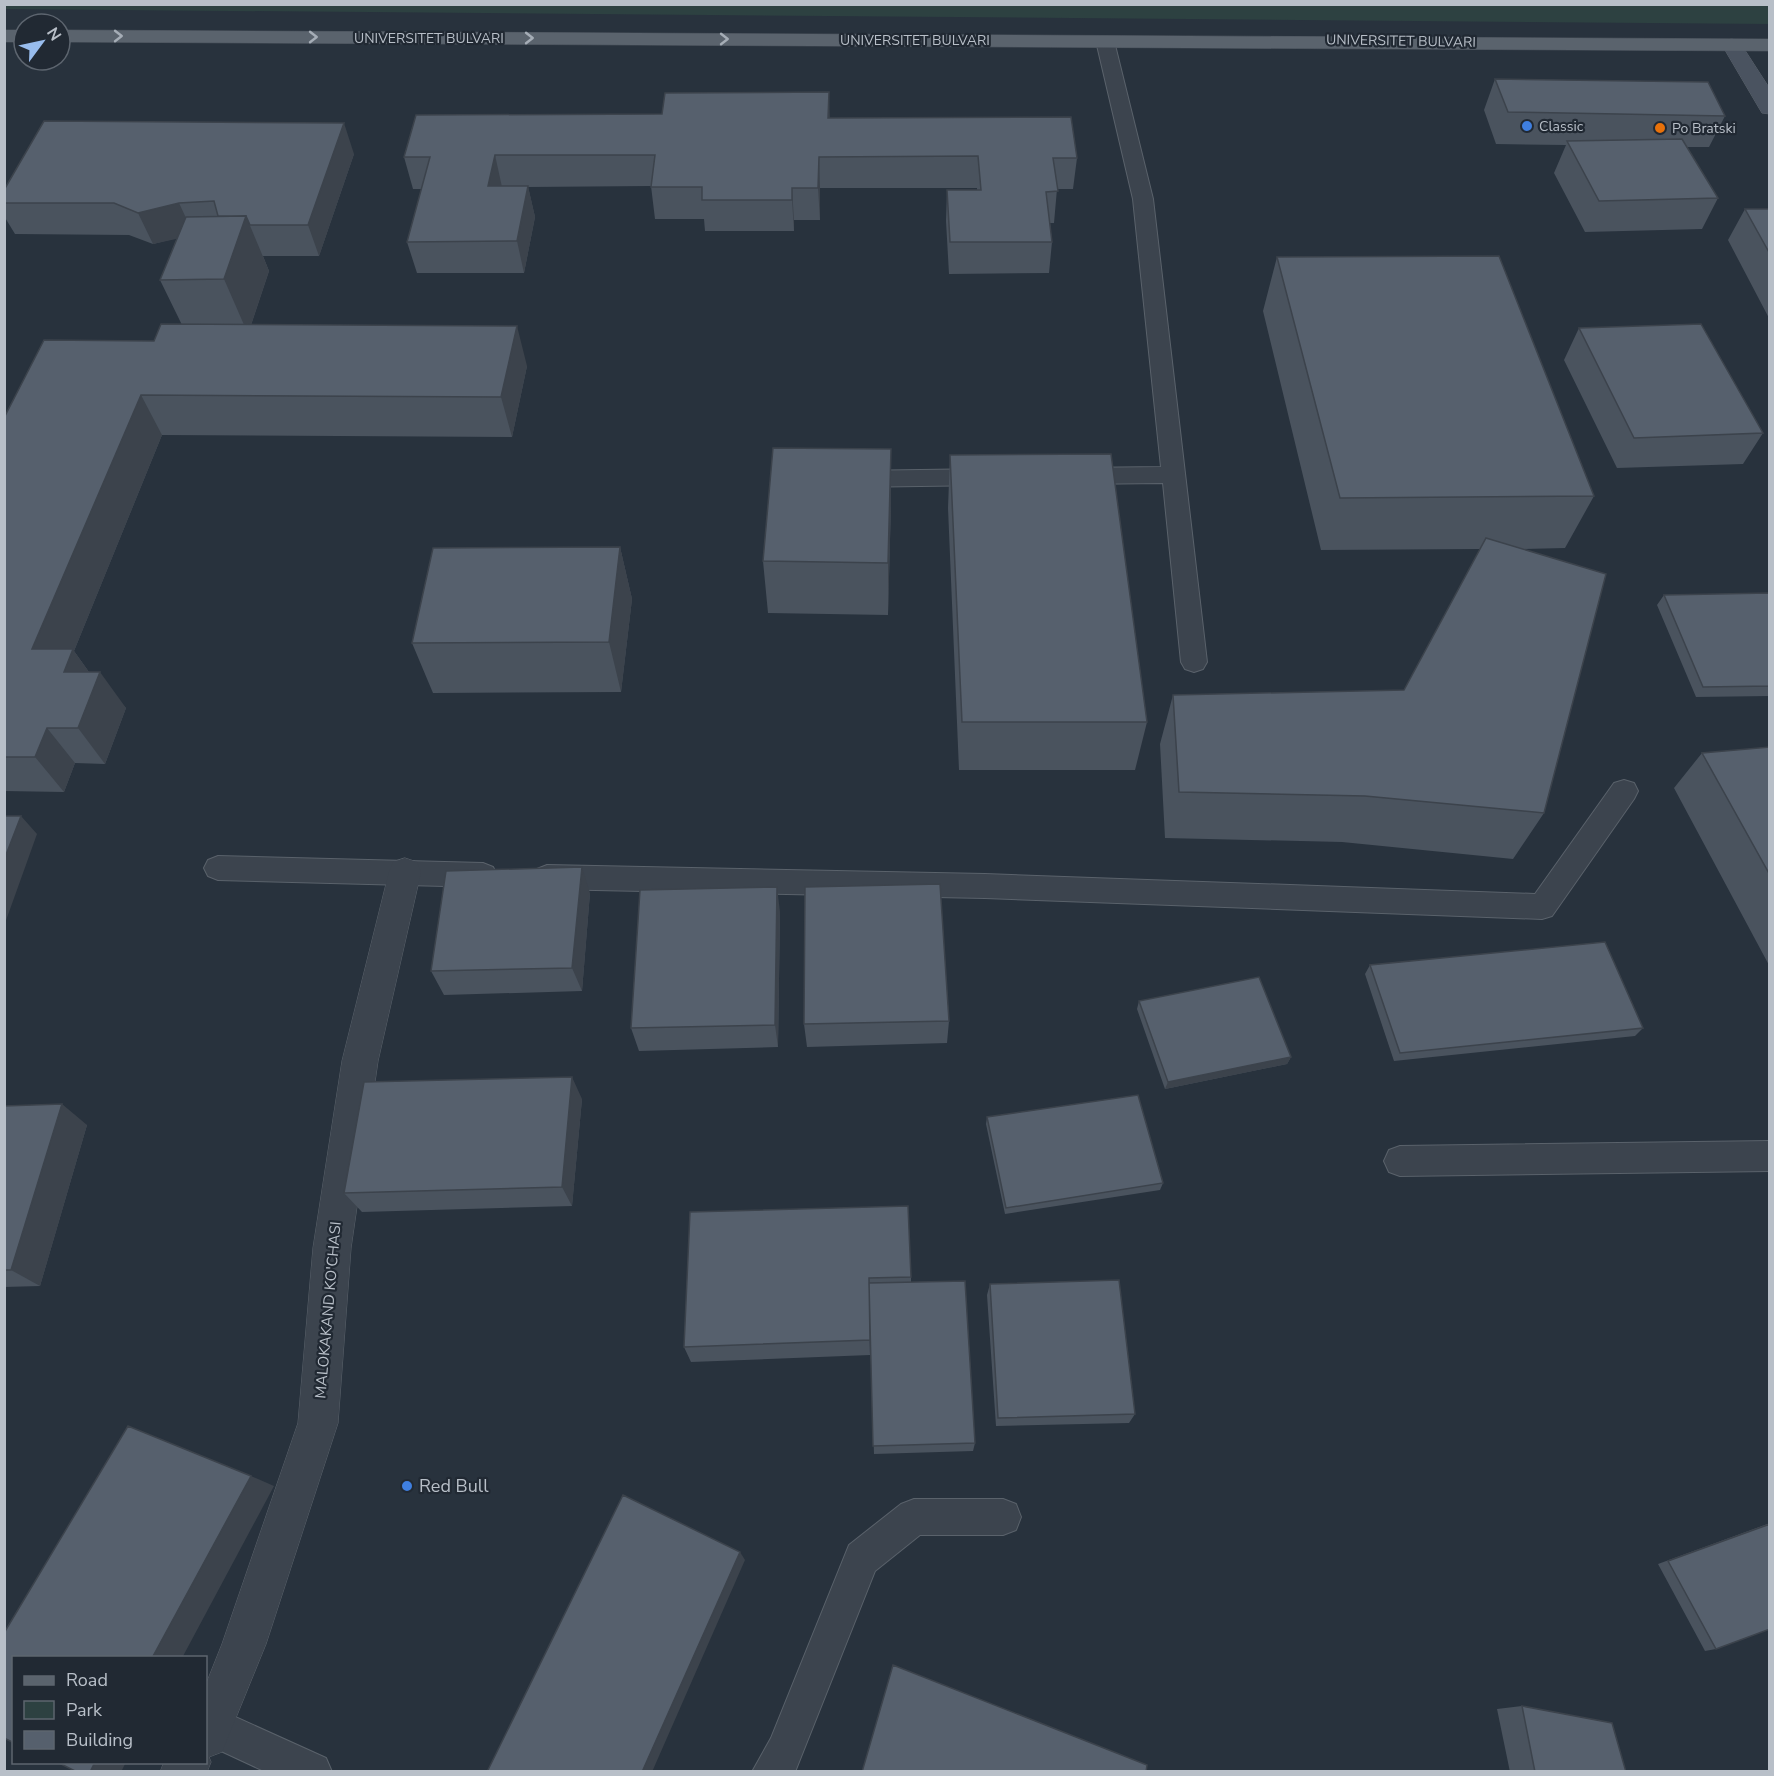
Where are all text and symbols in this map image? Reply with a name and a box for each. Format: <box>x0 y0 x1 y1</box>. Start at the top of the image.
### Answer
north arrow <box>12 12 72 72</box>
text: N <box>41 23 66 45</box>
street label: UNIVERSITET BULVARI <box>354 29 504 48</box>
one-way arrow <box>114 30 123 42</box>
street label: UNIVERSITET BULVARI <box>1326 30 1476 52</box>
one-way arrow <box>309 31 318 43</box>
street label: UNIVERSITET BULVARI <box>840 31 990 50</box>
one-way arrow <box>525 32 534 44</box>
one-way arrow <box>720 33 729 45</box>
place label: Classic <box>1539 117 1584 136</box>
marker: Classic <box>1520 119 1534 133</box>
place label: Po Bratski <box>1672 119 1736 138</box>
marker: Po Bratski <box>1653 121 1667 135</box>
street label: MALOKAKAND KO'CHASI <box>310 1221 346 1399</box>
place label: Red Bull <box>419 1474 489 1498</box>
marker: Red Bull <box>400 1479 414 1493</box>
legend <box>12 1656 207 1764</box>
text: Road <box>66 1668 108 1692</box>
text: Park <box>66 1698 103 1722</box>
text: Building <box>66 1728 133 1752</box>

